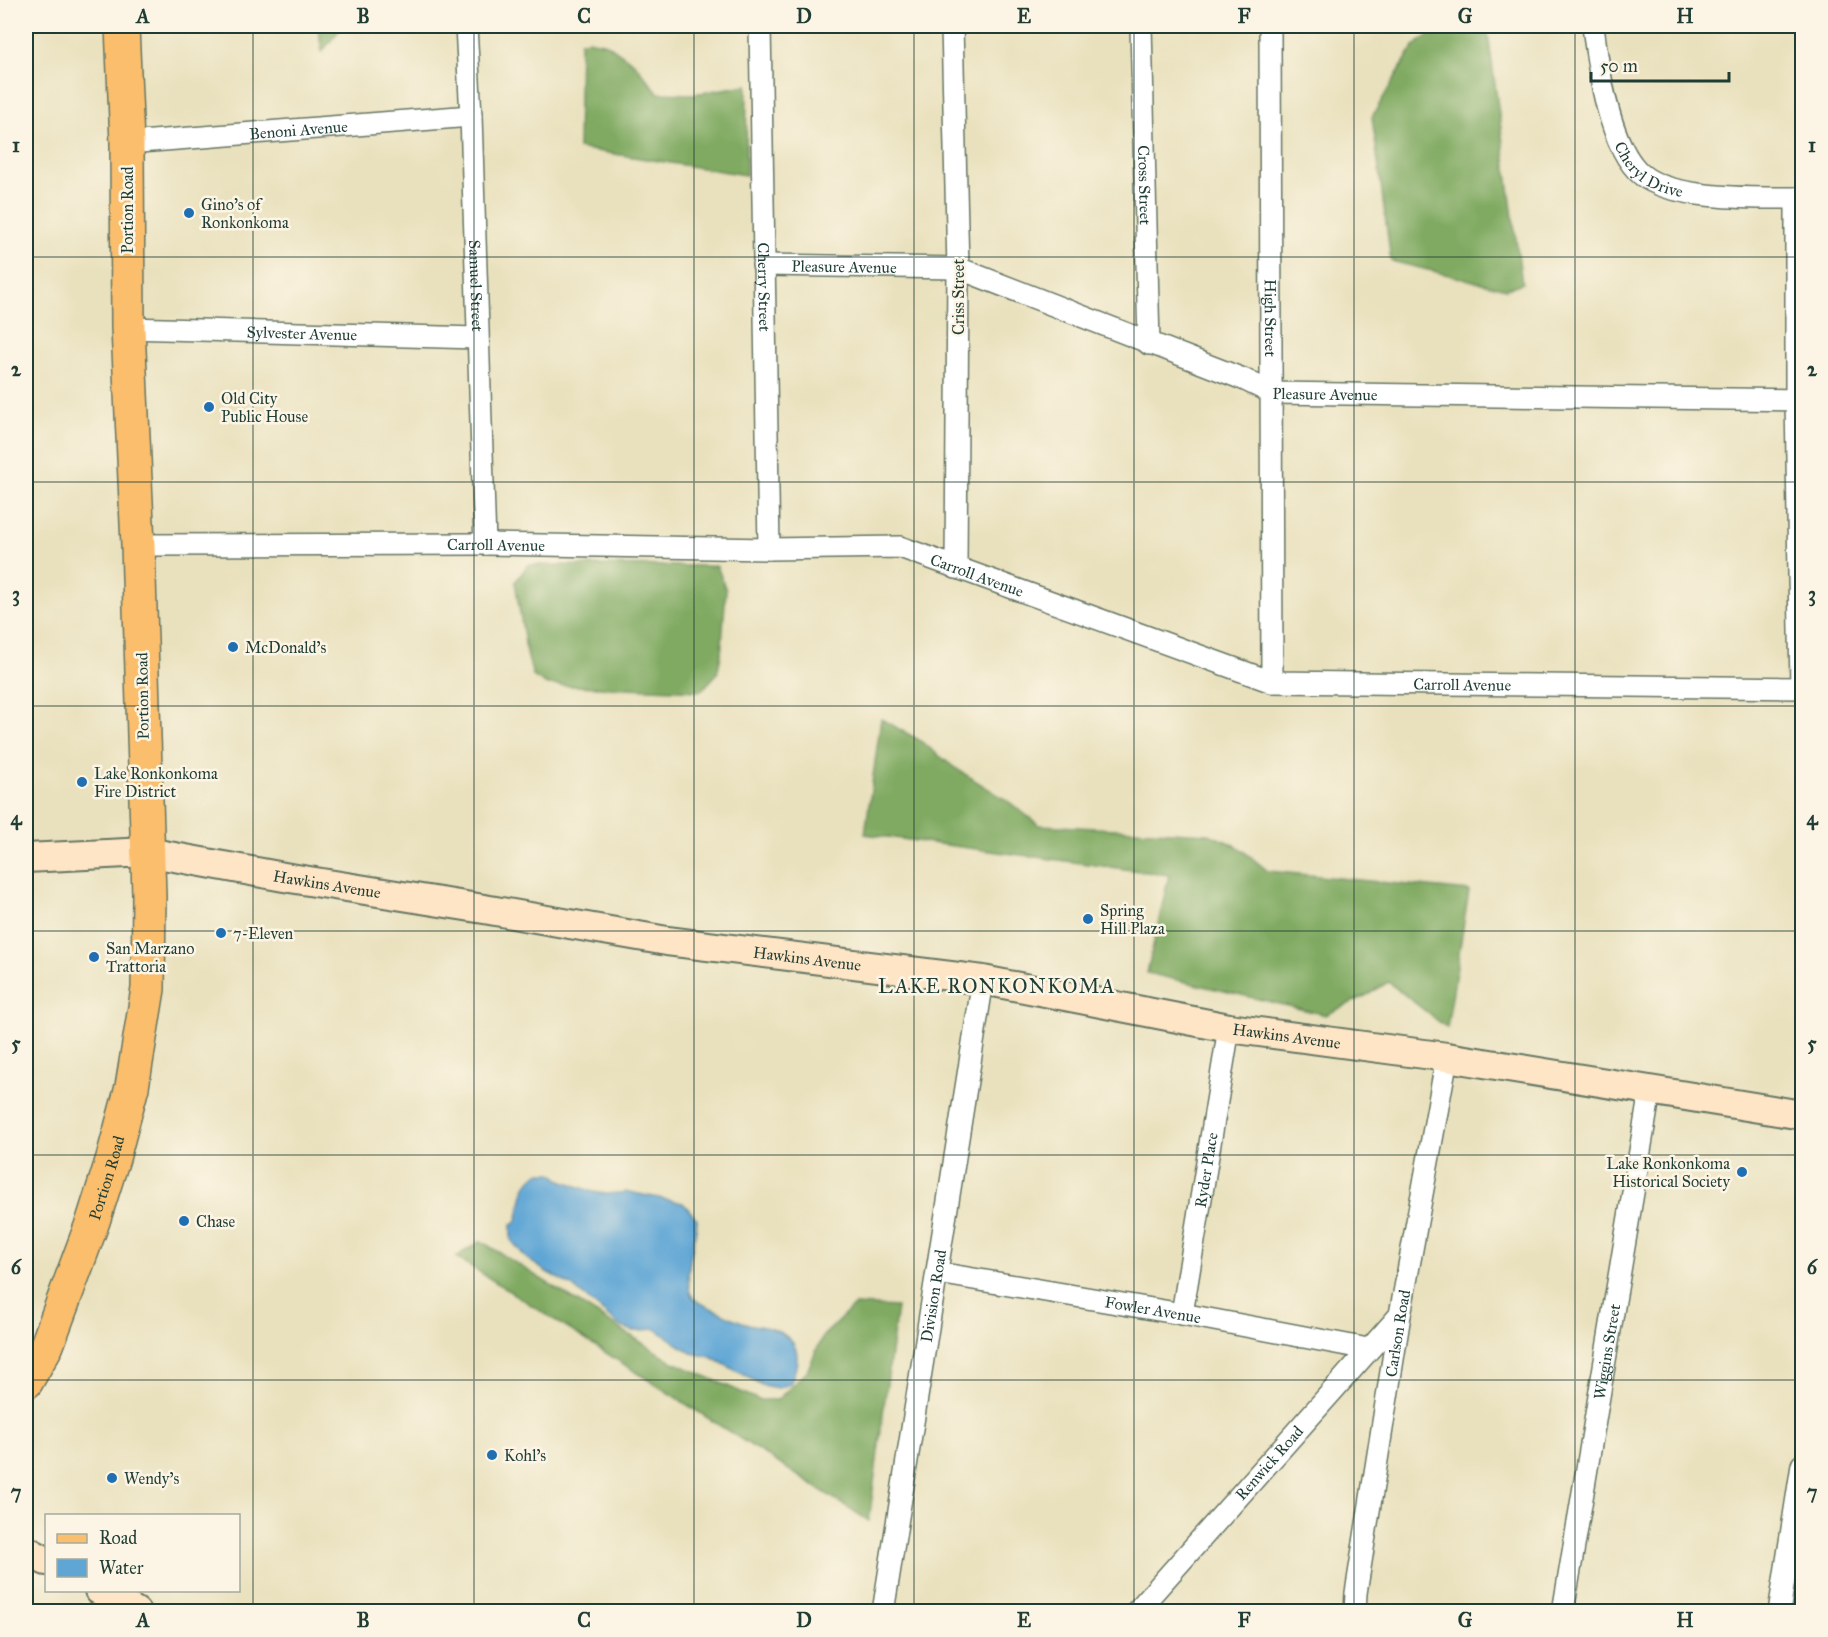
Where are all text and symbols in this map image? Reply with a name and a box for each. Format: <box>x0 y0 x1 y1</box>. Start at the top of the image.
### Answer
text: A <box>134 4 150 28</box>
text: B <box>356 4 370 28</box>
text: C <box>577 4 591 28</box>
text: D <box>796 4 812 28</box>
text: E <box>1017 4 1032 28</box>
text: F <box>1237 4 1251 28</box>
text: G <box>1458 4 1473 28</box>
text: H <box>1676 4 1694 28</box>
scale bar <box>1591 45 1729 83</box>
text: 50 m <box>1600 55 1638 77</box>
street label: Benoni Avenue <box>249 117 349 143</box>
text: 1 <box>12 133 20 157</box>
text: 1 <box>1808 133 1816 157</box>
street label: Cheryl Drive <box>1610 138 1685 201</box>
street label: Cross Street <box>1134 145 1155 225</box>
street label: Portion Road <box>118 166 137 254</box>
place label: Gino's of Ronkonkoma <box>201 195 289 232</box>
marker: Gino's of Ronkonkoma <box>182 206 196 220</box>
street label: Samuel Street <box>465 239 487 332</box>
street label: Cherry Street <box>754 242 774 332</box>
street label: Pleasure Avenue <box>791 256 897 277</box>
street label: Criss Street <box>949 259 968 335</box>
street label: High Street <box>1260 279 1280 357</box>
street label: Sylvester Avenue <box>246 322 358 345</box>
text: 2 <box>11 357 22 381</box>
text: 2 <box>1807 357 1818 381</box>
street label: Pleasure Avenue <box>1272 384 1378 404</box>
place label: Old City Public House <box>221 389 308 426</box>
marker: Old City Public House <box>202 400 216 414</box>
street label: Carroll Avenue <box>447 535 545 555</box>
street label: Carroll Avenue <box>928 550 1026 601</box>
text: 3 <box>12 582 20 607</box>
text: 3 <box>1808 582 1816 607</box>
place label: McDonald's <box>245 638 326 657</box>
marker: McDonald's <box>226 640 240 654</box>
street label: Portion Road <box>132 652 153 740</box>
street label: Carroll Avenue <box>1413 675 1512 695</box>
place label: Lake Ronkonkoma Fire District <box>94 764 218 801</box>
marker: Lake Ronkonkoma Fire District <box>75 775 89 789</box>
text: 4 <box>10 806 22 831</box>
text: 4 <box>1806 806 1818 831</box>
street label: Hawkins Avenue <box>272 866 382 902</box>
place label: Spring Hill Plaza <box>1100 901 1165 938</box>
marker: Spring Hill Plaza <box>1081 912 1095 926</box>
place label: 7-Eleven <box>233 924 294 943</box>
marker: 7-Eleven <box>214 926 228 940</box>
place label: San Marzano Trattoria <box>106 939 194 976</box>
street label: Hawkins Avenue <box>752 943 863 975</box>
marker: San Marzano Trattoria <box>87 950 101 964</box>
district label: LAKE RONKONKOMA <box>878 974 1116 998</box>
street label: Hawkins Avenue <box>1232 1020 1342 1053</box>
text: 5 <box>11 1031 21 1055</box>
text: 5 <box>1807 1031 1817 1055</box>
street label: Ryder Place <box>1191 1131 1222 1209</box>
street label: Portion Road <box>85 1134 129 1223</box>
place label: Lake Ronkonkoma Historical Society <box>1606 1154 1730 1191</box>
marker: Lake Ronkonkoma Historical Society <box>1735 1165 1749 1179</box>
place label: Chase <box>196 1212 235 1231</box>
marker: Chase <box>177 1214 191 1228</box>
street label: Division Road <box>917 1248 950 1344</box>
text: 6 <box>11 1255 23 1279</box>
text: 6 <box>1807 1255 1819 1279</box>
street label: Carlson Road <box>1381 1288 1414 1378</box>
street label: Fowler Avenue <box>1103 1292 1203 1327</box>
street label: Wiggins Street <box>1590 1302 1624 1401</box>
street label: Renwick Road <box>1231 1422 1307 1504</box>
place label: Kohl's <box>504 1446 546 1465</box>
marker: Kohl's <box>485 1448 499 1462</box>
place label: Wendy's <box>124 1469 179 1488</box>
marker: Wendy's <box>105 1471 119 1485</box>
text: 7 <box>11 1480 22 1504</box>
text: 7 <box>1807 1480 1818 1504</box>
legend <box>45 1514 240 1592</box>
text: Road <box>99 1527 137 1549</box>
text: Water <box>99 1557 144 1579</box>
text: A <box>134 1608 150 1632</box>
text: B <box>356 1608 370 1632</box>
text: C <box>577 1608 591 1632</box>
text: D <box>796 1608 812 1632</box>
text: E <box>1017 1608 1032 1632</box>
text: F <box>1237 1608 1251 1632</box>
text: G <box>1458 1608 1473 1632</box>
text: H <box>1676 1608 1694 1632</box>

